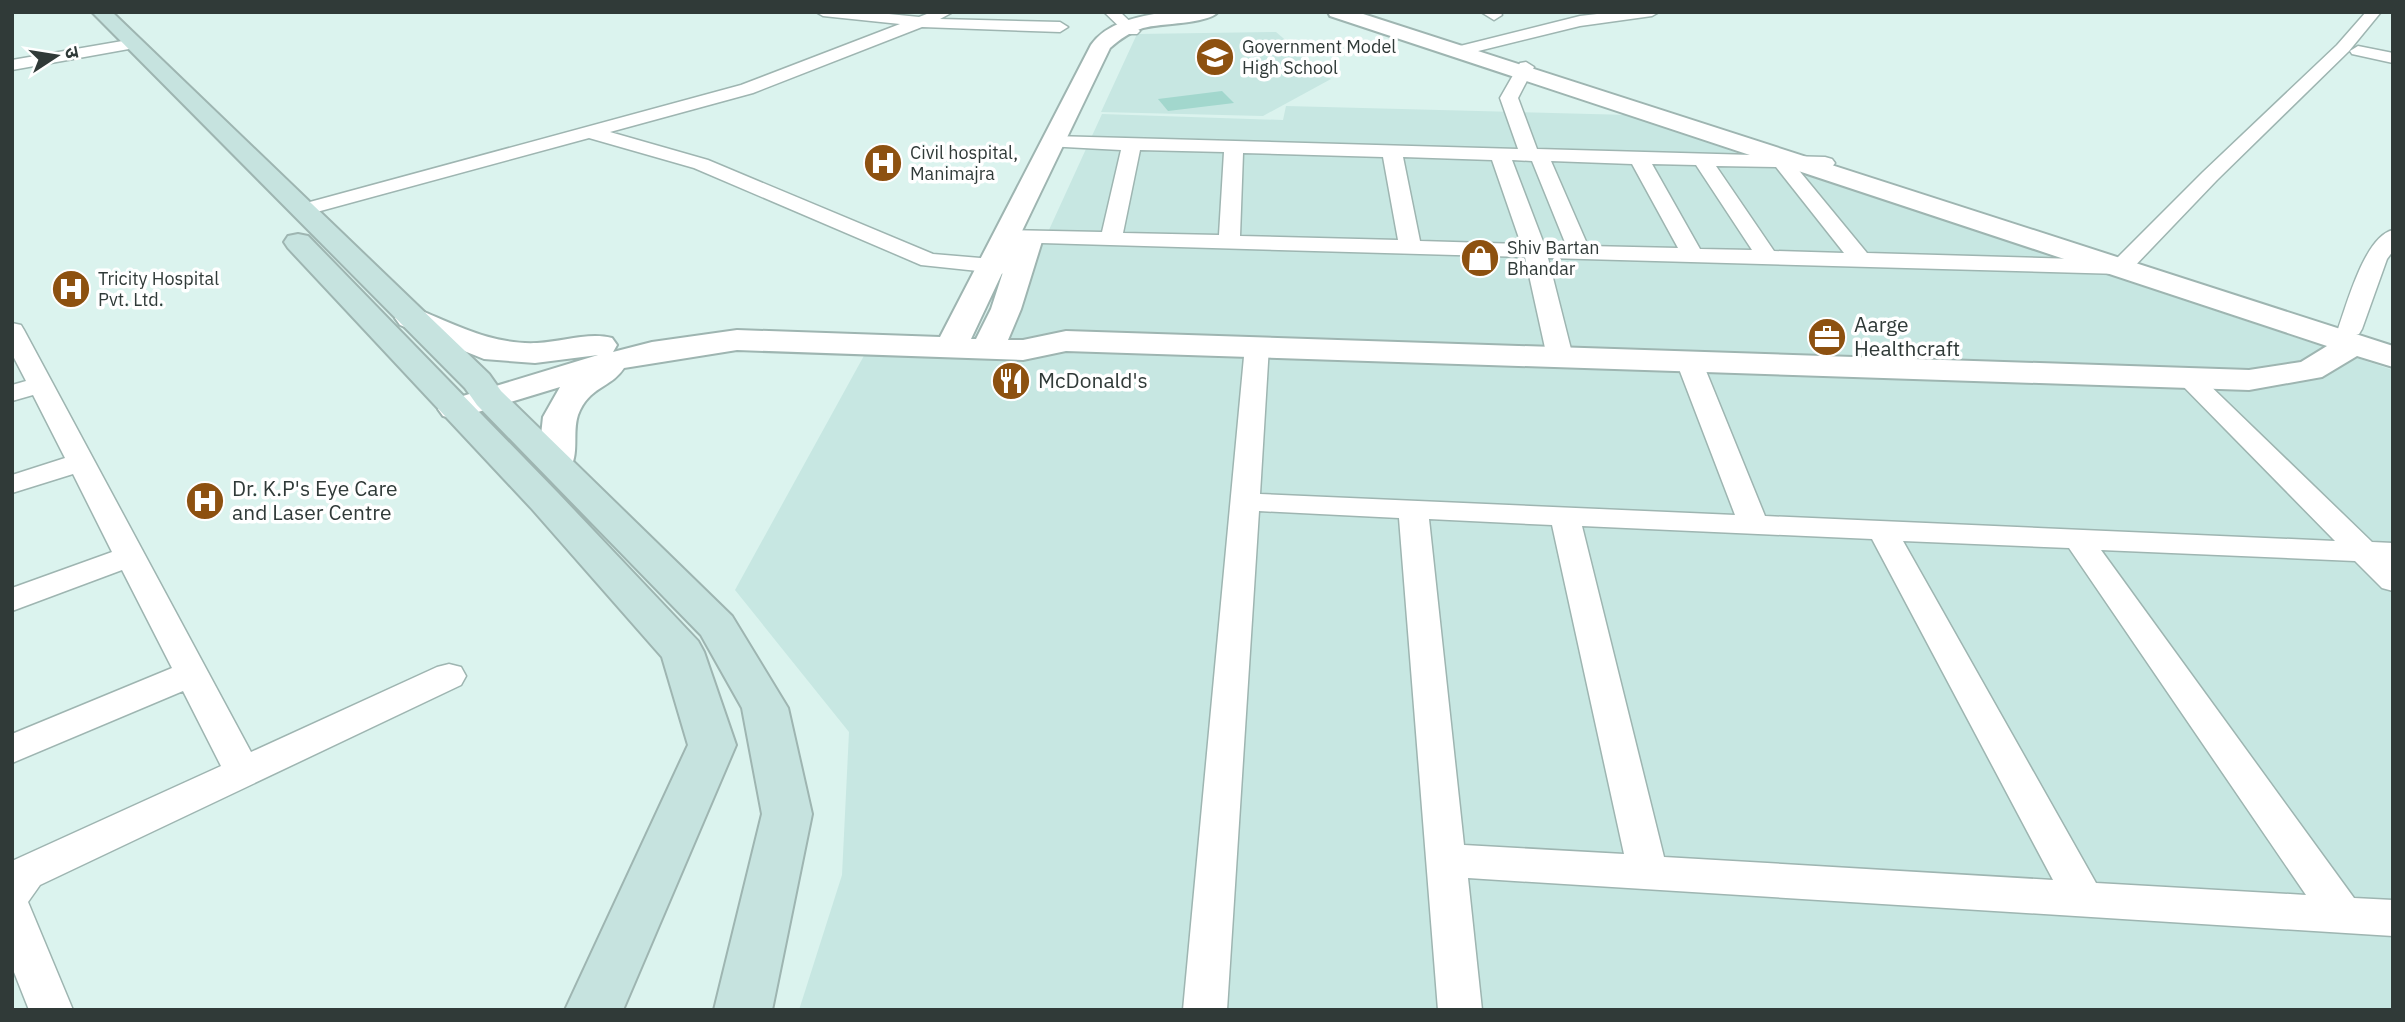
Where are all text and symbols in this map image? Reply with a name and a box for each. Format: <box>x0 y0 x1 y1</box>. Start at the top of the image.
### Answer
north arrow <box>21 21 91 91</box>
place label: Government Model High School <box>1242 35 1396 79</box>
school or university icon: Government Model High School <box>1194 36 1236 78</box>
text: उ <box>60 45 86 61</box>
place label: Civil hospital, Manimajra <box>910 141 1018 185</box>
hospital icon: Civil hospital, Manimajra <box>862 142 904 184</box>
place label: Shiv Bartan Bhandar <box>1507 236 1599 280</box>
shop icon: Shiv Bartan Bhandar <box>1459 237 1501 279</box>
place label: Tricity Hospital Pvt. Ltd. <box>98 267 219 311</box>
hospital icon: Tricity Hospital Pvt. Ltd. <box>50 268 92 310</box>
place label: Aarge Healthcraft <box>1854 310 1960 362</box>
office icon: Aarge Healthcraft <box>1806 316 1848 358</box>
restaurant icon: McDonald's <box>990 360 1032 402</box>
place label: McDonald's <box>1038 366 1148 394</box>
place label: Dr. K.P's Eye Care and Laser Centre <box>232 474 398 526</box>
hospital icon: Dr. K.P's Eye Care and Laser Centre <box>184 480 226 522</box>

